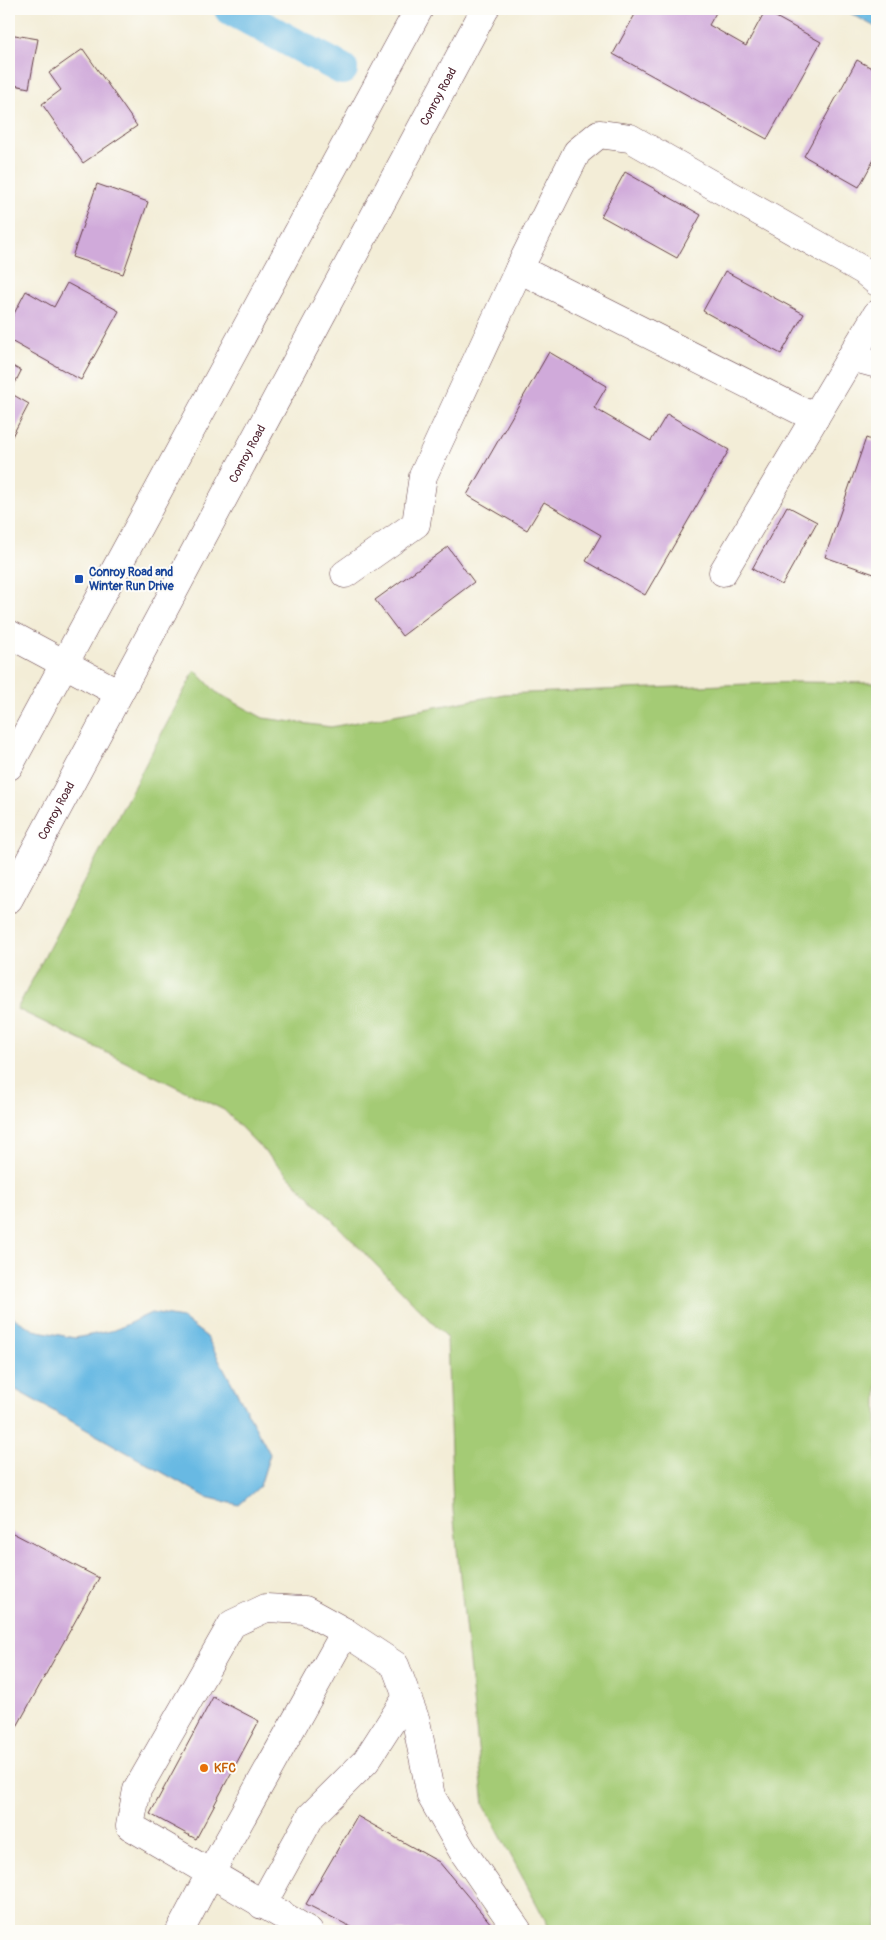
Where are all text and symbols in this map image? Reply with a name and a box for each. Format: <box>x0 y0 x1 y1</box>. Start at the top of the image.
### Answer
street label: Conroy Road <box>417 65 460 128</box>
street label: Conroy Road <box>226 422 269 486</box>
place label: Conroy Road and Winter Run Drive <box>89 565 175 594</box>
marker: Conroy Road and Winter Run Drive <box>73 573 85 585</box>
street label: Conroy Road <box>35 779 78 843</box>
place label: KFC <box>214 1761 236 1776</box>
marker: KFC <box>198 1762 210 1774</box>

